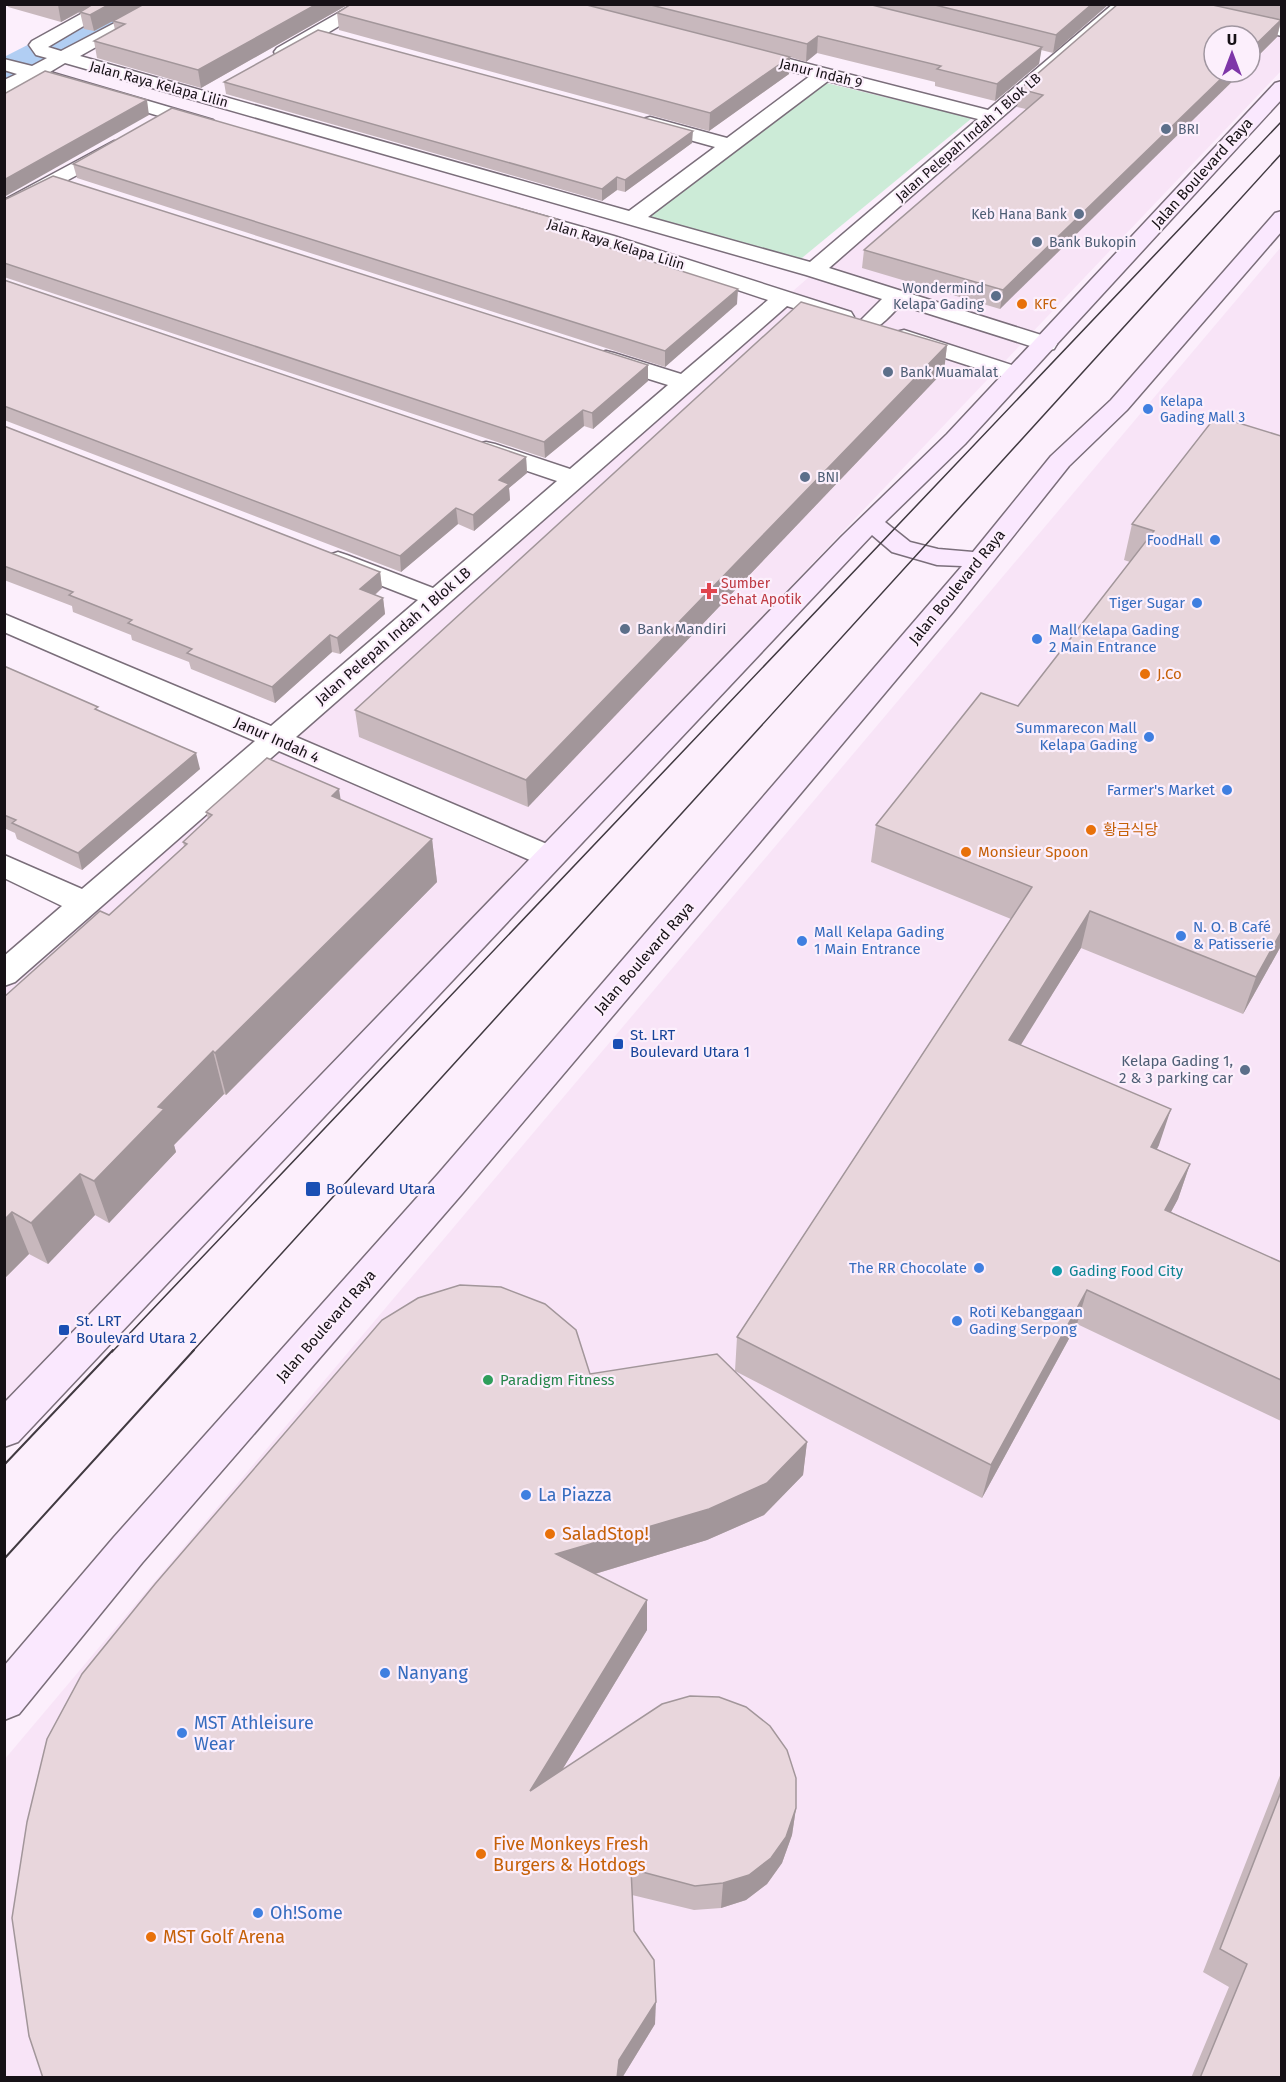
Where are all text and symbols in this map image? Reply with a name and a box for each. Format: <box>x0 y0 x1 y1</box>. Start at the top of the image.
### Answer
north arrow <box>1202 24 1262 84</box>
text: U <box>1227 30 1237 49</box>
street label: Janur Indah 9 <box>778 55 864 92</box>
street label: Jalan Raya Kelapa Lilin <box>88 58 230 111</box>
street label: Jalan Pelepah Indah 1 Blok LB <box>892 70 1045 205</box>
street label: Jalan Boulevard Raya <box>1148 114 1256 232</box>
place label: BRI <box>1178 121 1199 138</box>
marker: BRI <box>1159 122 1173 136</box>
place label: Keb Hana Bank <box>971 206 1068 223</box>
marker: Keb Hana Bank <box>1072 207 1086 221</box>
street label: Jalan Raya Kelapa Lilin <box>545 215 687 274</box>
place label: Bank Bukopin <box>1049 234 1137 251</box>
marker: Bank Bukopin <box>1030 235 1044 249</box>
place label: Wondermind Kelapa Gading <box>893 280 985 313</box>
marker: Wondermind Kelapa Gading <box>989 289 1003 303</box>
place label: KFC <box>1034 296 1057 313</box>
marker: KFC <box>1015 297 1029 311</box>
place label: Bank Muamalat <box>900 364 999 381</box>
marker: Bank Muamalat <box>881 365 895 379</box>
place label: Kelapa Gading Mall 3 <box>1160 393 1245 426</box>
marker: Kelapa Gading Mall 3 <box>1141 402 1155 416</box>
place label: BNI <box>817 469 839 486</box>
marker: BNI <box>798 470 812 484</box>
street label: Jalan Boulevard Raya <box>905 526 1009 648</box>
place label: FoodHall <box>1147 532 1203 549</box>
marker: FoodHall <box>1208 533 1222 547</box>
street label: Jalan Pelepah Indah 1 Blok LB <box>311 563 475 709</box>
place label: Sumber Sehat Apotik <box>721 575 802 608</box>
marker: Sumber Sehat Apotik <box>702 584 716 598</box>
place label: Tiger Sugar <box>1109 594 1185 612</box>
marker: Tiger Sugar <box>1190 596 1204 610</box>
place label: Bank Mandiri <box>637 620 727 638</box>
place label: Mall Kelapa Gading 2 Main Entrance <box>1049 621 1179 656</box>
marker: Bank Mandiri <box>618 622 632 636</box>
marker: Mall Kelapa Gading 2 Main Entrance <box>1030 632 1044 646</box>
place label: J.Co <box>1157 665 1182 683</box>
marker: J.Co <box>1138 667 1152 681</box>
street label: Janur Indah 4 <box>232 713 322 767</box>
place label: Summarecon Mall Kelapa Gading <box>1016 719 1138 754</box>
marker: Summarecon Mall Kelapa Gading <box>1142 730 1156 744</box>
place label: Farmer's Market <box>1107 781 1216 799</box>
marker: Farmer's Market <box>1220 783 1234 797</box>
place label: 황금식당 <box>1103 821 1158 839</box>
marker: 황금식당 <box>1084 823 1098 837</box>
place label: Monsieur Spoon <box>978 843 1089 861</box>
marker: Monsieur Spoon <box>959 845 973 859</box>
street label: Jalan Boulevard Raya <box>590 898 698 1018</box>
place label: N. O. B Café & Patisserie <box>1193 918 1274 953</box>
place label: Mall Kelapa Gading 1 Main Entrance <box>814 923 944 958</box>
marker: N. O. B Café & Patisserie <box>1174 929 1188 943</box>
marker: Mall Kelapa Gading 1 Main Entrance <box>795 934 809 948</box>
place label: St. LRT Boulevard Utara 1 <box>630 1026 750 1061</box>
marker: St. LRT Boulevard Utara 1 <box>611 1037 625 1051</box>
place label: Kelapa Gading 1, 2 & 3 parking car <box>1119 1052 1233 1087</box>
marker: Kelapa Gading 1, 2 & 3 parking car <box>1238 1063 1252 1077</box>
marker: Boulevard Utara <box>304 1180 322 1198</box>
place label: Boulevard Utara <box>326 1180 435 1198</box>
place label: The RR Chocolate <box>849 1259 967 1277</box>
marker: The RR Chocolate <box>972 1261 986 1275</box>
place label: Gading Food City <box>1069 1262 1184 1280</box>
marker: Gading Food City <box>1050 1264 1064 1278</box>
street label: Jalan Boulevard Raya <box>272 1266 380 1386</box>
place label: Roti Kebanggaan Gading Serpong <box>969 1303 1083 1338</box>
place label: St. LRT Boulevard Utara 2 <box>76 1312 197 1347</box>
marker: Roti Kebanggaan Gading Serpong <box>950 1314 964 1328</box>
marker: St. LRT Boulevard Utara 2 <box>57 1323 71 1337</box>
place label: Paradigm Fitness <box>500 1371 615 1389</box>
marker: Paradigm Fitness <box>481 1373 495 1387</box>
place label: La Piazza <box>538 1484 612 1506</box>
marker: La Piazza <box>519 1488 533 1502</box>
place label: SaladStop! <box>562 1523 649 1545</box>
marker: SaladStop! <box>543 1527 557 1541</box>
place label: Nanyang <box>397 1662 468 1684</box>
marker: Nanyang <box>378 1666 392 1680</box>
place label: MST Athleisure Wear <box>194 1712 314 1755</box>
marker: MST Athleisure Wear <box>175 1726 189 1740</box>
place label: Five Monkeys Fresh Burgers & Hotdogs <box>493 1833 649 1876</box>
marker: Five Monkeys Fresh Burgers & Hotdogs <box>474 1847 488 1861</box>
place label: Oh!Some <box>270 1902 343 1924</box>
marker: Oh!Some <box>251 1906 265 1920</box>
place label: MST Golf Arena <box>163 1926 285 1948</box>
marker: MST Golf Arena <box>144 1930 158 1944</box>

